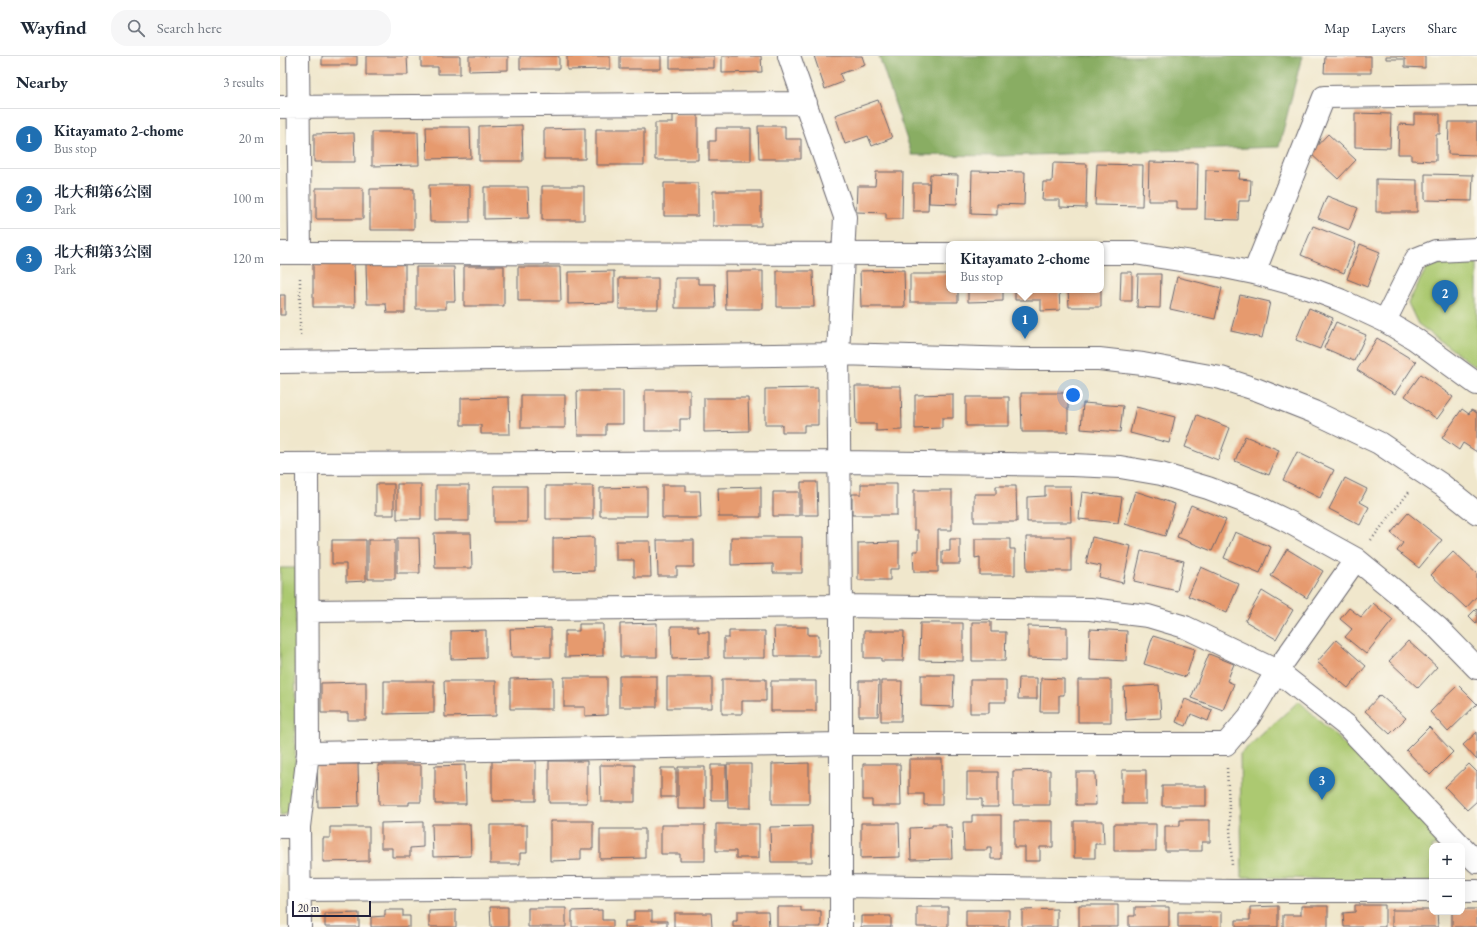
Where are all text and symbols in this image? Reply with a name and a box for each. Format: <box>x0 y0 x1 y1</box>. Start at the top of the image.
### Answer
search box <box>111 10 391 46</box>
text: Wayfind <box>20 15 87 40</box>
icon: search <box>125 17 147 39</box>
text: Search here <box>157 18 222 37</box>
text: Map <box>1324 19 1349 37</box>
text: Layers <box>1371 19 1406 37</box>
text: Share <box>1428 19 1457 37</box>
text: Nearby <box>16 71 68 93</box>
text: 3 results <box>223 74 264 91</box>
text: Kitayamato 2-chome <box>54 121 184 140</box>
text: 1 <box>26 130 32 147</box>
text: 20 m <box>239 130 264 147</box>
text: Bus stop <box>54 140 97 157</box>
text: 北大和第6公園 <box>54 182 152 201</box>
text: 2 <box>26 190 32 207</box>
text: 100 m <box>233 190 264 207</box>
text: Park <box>54 201 76 218</box>
popup <box>946 241 1104 293</box>
text: 北大和第3公園 <box>54 242 152 261</box>
text: Kitayamato 2-chome <box>960 249 1090 268</box>
text: 3 <box>26 250 32 267</box>
text: 120 m <box>233 250 264 267</box>
text: Park <box>54 261 76 278</box>
text: Bus stop <box>960 268 1003 285</box>
pin: 2 <box>1432 280 1458 313</box>
pin: 1 <box>1012 306 1038 339</box>
your location <box>1063 385 1083 405</box>
pin: 3 <box>1309 767 1335 800</box>
map controls <box>1429 843 1465 915</box>
button: + <box>1429 843 1465 879</box>
button: − <box>1429 879 1465 915</box>
scale bar <box>292 899 371 918</box>
text: 20 m <box>298 901 319 915</box>

